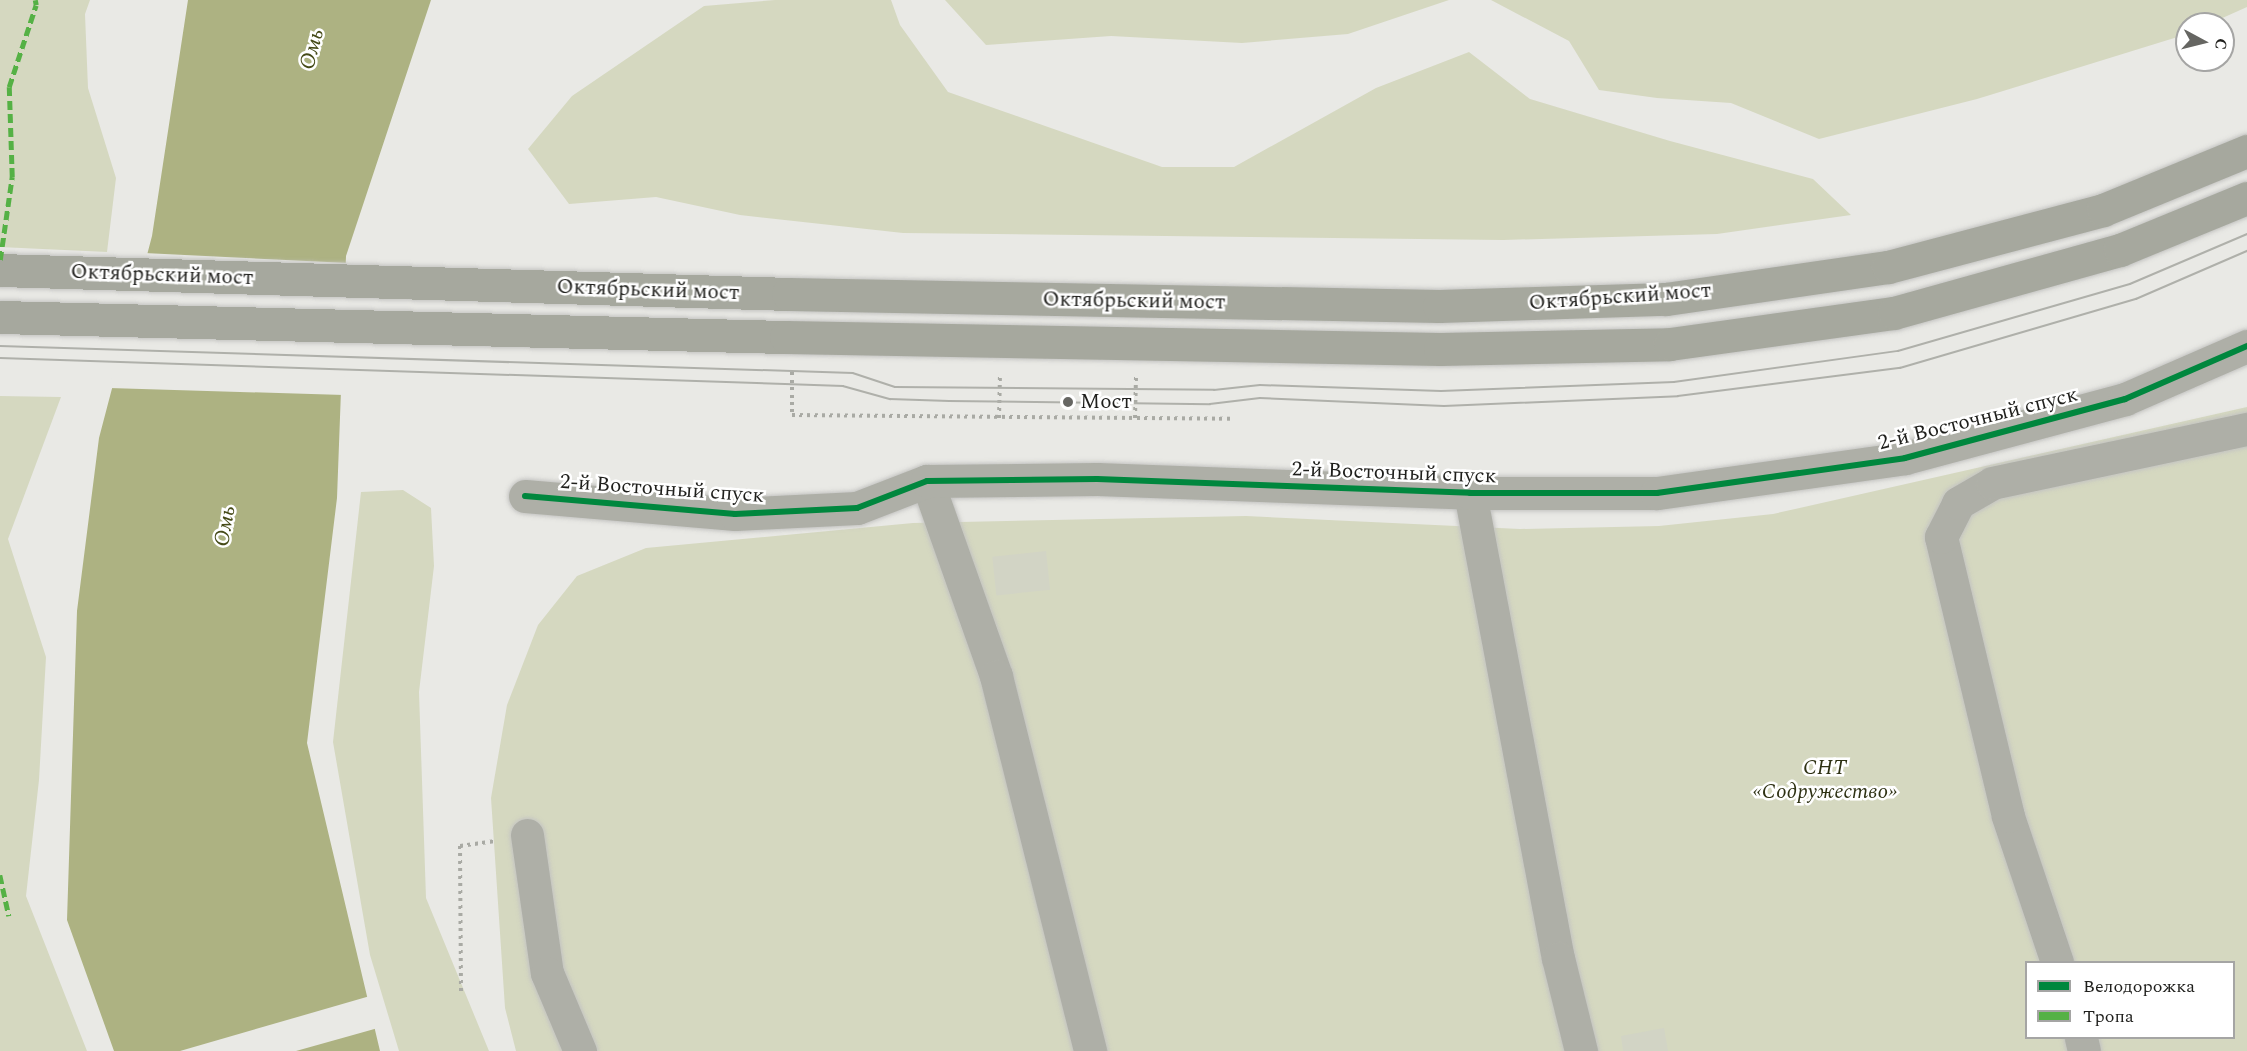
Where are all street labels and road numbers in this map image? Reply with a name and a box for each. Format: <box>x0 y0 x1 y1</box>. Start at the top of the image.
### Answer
street label: Октябрьский мост <box>70 259 254 291</box>
street label: Октябрьский мост <box>556 274 740 306</box>
street label: Октябрьский мост <box>1528 278 1712 316</box>
street label: Октябрьский мост <box>1042 287 1226 315</box>
street label: 2-й Восточный спуск <box>1876 382 2080 456</box>
street label: 2-й Восточный спуск <box>1291 457 1497 489</box>
street label: 2-й Восточный спуск <box>559 469 765 509</box>

